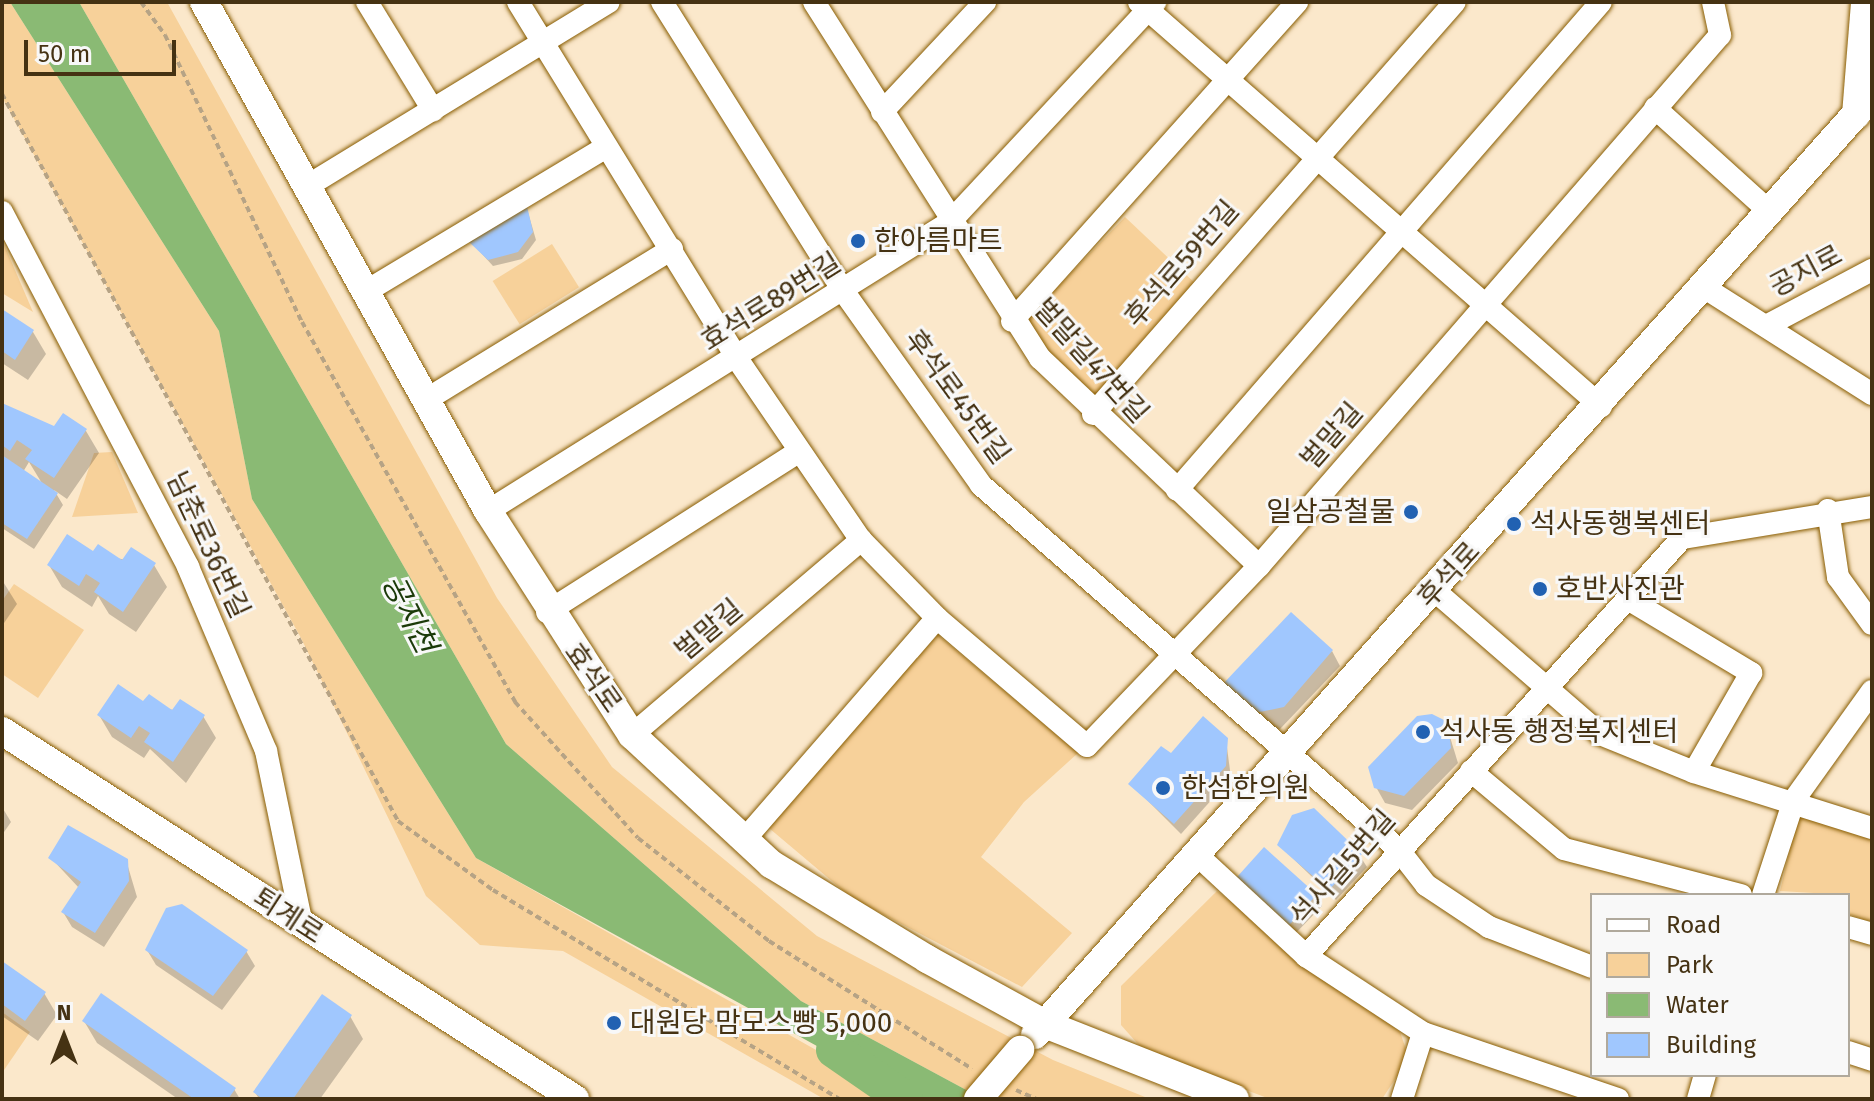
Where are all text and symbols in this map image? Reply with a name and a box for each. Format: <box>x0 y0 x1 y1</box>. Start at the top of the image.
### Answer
scale bar <box>28 24 180 74</box>
text: 50 m <box>38 40 90 68</box>
street label: 후석로59번길 <box>1118 194 1246 334</box>
place label: 한아름마트 <box>874 224 1003 258</box>
marker: 한아름마트 <box>849 232 867 250</box>
street label: 공지로 <box>1764 238 1848 304</box>
street label: 효석로89번길 <box>695 246 847 358</box>
street label: 벌말길47번길 <box>1027 292 1155 430</box>
street label: 후석로45번길 <box>897 323 1017 471</box>
street label: 벌말길 <box>1294 396 1370 476</box>
street label: 남춘로36번길 <box>159 466 257 624</box>
place label: 일삼공철물 <box>1266 495 1395 529</box>
marker: 일삼공철물 <box>1402 503 1420 521</box>
place label: 석사동행복센터 <box>1530 507 1710 541</box>
marker: 석사동행복센터 <box>1505 515 1523 533</box>
street label: 후석로 <box>1411 535 1487 615</box>
water label: 공지천 <box>374 569 444 659</box>
place label: 호반사진관 <box>1556 572 1685 606</box>
marker: 호반사진관 <box>1531 580 1549 598</box>
street label: 벌말길 <box>669 592 749 668</box>
street label: 효석로 <box>557 637 629 719</box>
place label: 석사동 행정복지센터 <box>1439 715 1678 749</box>
marker: 석사동 행정복지센터 <box>1414 723 1432 741</box>
place label: 한섬한의원 <box>1181 771 1310 805</box>
marker: 한섬한의원 <box>1152 777 1174 799</box>
street label: 석사길5번길 <box>1283 803 1403 933</box>
street label: 퇴계로 <box>246 881 330 951</box>
legend <box>1590 893 1850 1077</box>
text: Road <box>1666 911 1721 939</box>
text: Park <box>1666 951 1713 979</box>
text: Water <box>1666 991 1729 1019</box>
north arrow <box>24 997 104 1077</box>
text: N <box>57 999 71 1026</box>
place label: 대원당 맘모스빵 5,000 <box>630 1006 892 1040</box>
marker: 대원당 맘모스빵 5,000 <box>605 1014 623 1032</box>
text: Building <box>1666 1031 1756 1059</box>

